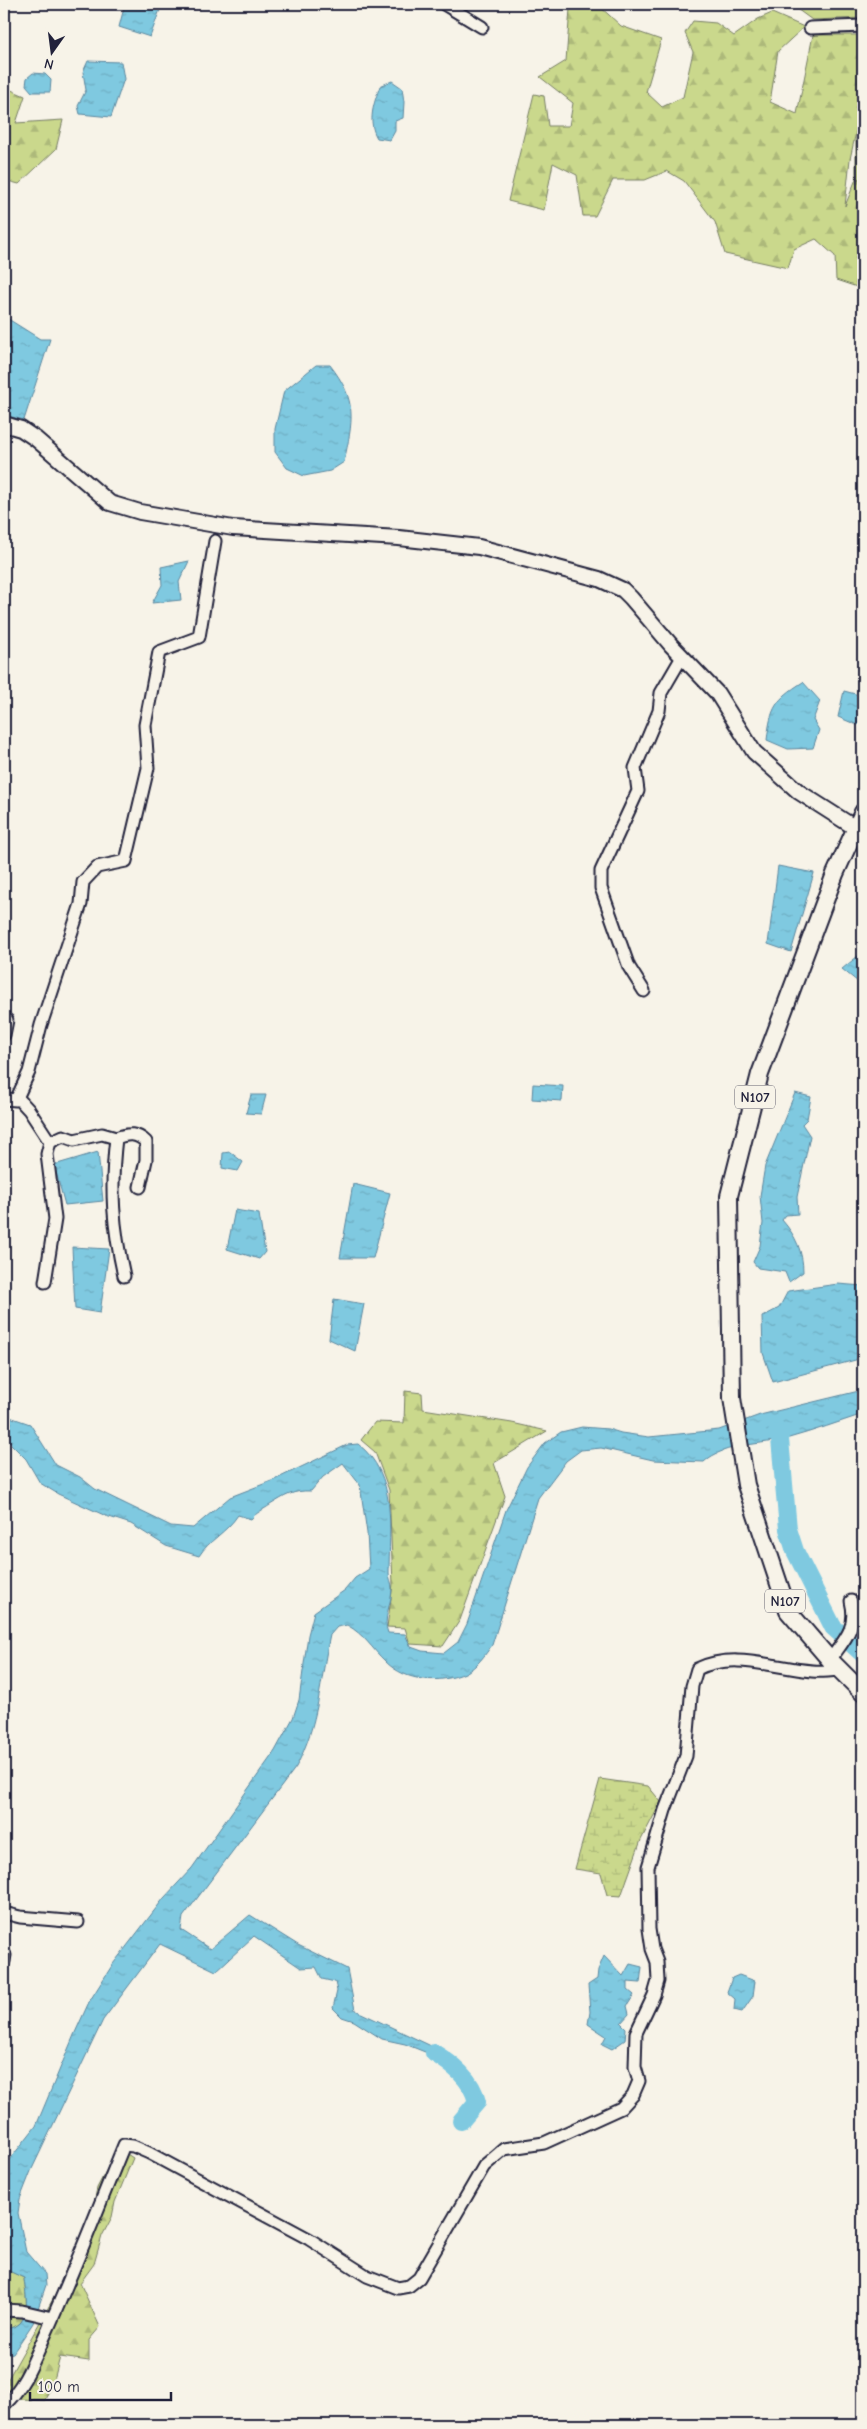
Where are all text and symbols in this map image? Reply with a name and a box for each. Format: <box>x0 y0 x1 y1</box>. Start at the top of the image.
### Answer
north arrow <box>28 28 78 78</box>
text: N <box>42 55 55 73</box>
road number: N107 <box>735 1086 775 1108</box>
road number: N107 <box>765 1590 805 1612</box>
scale bar <box>30 2369 171 2401</box>
text: 100 m <box>38 2378 80 2396</box>

